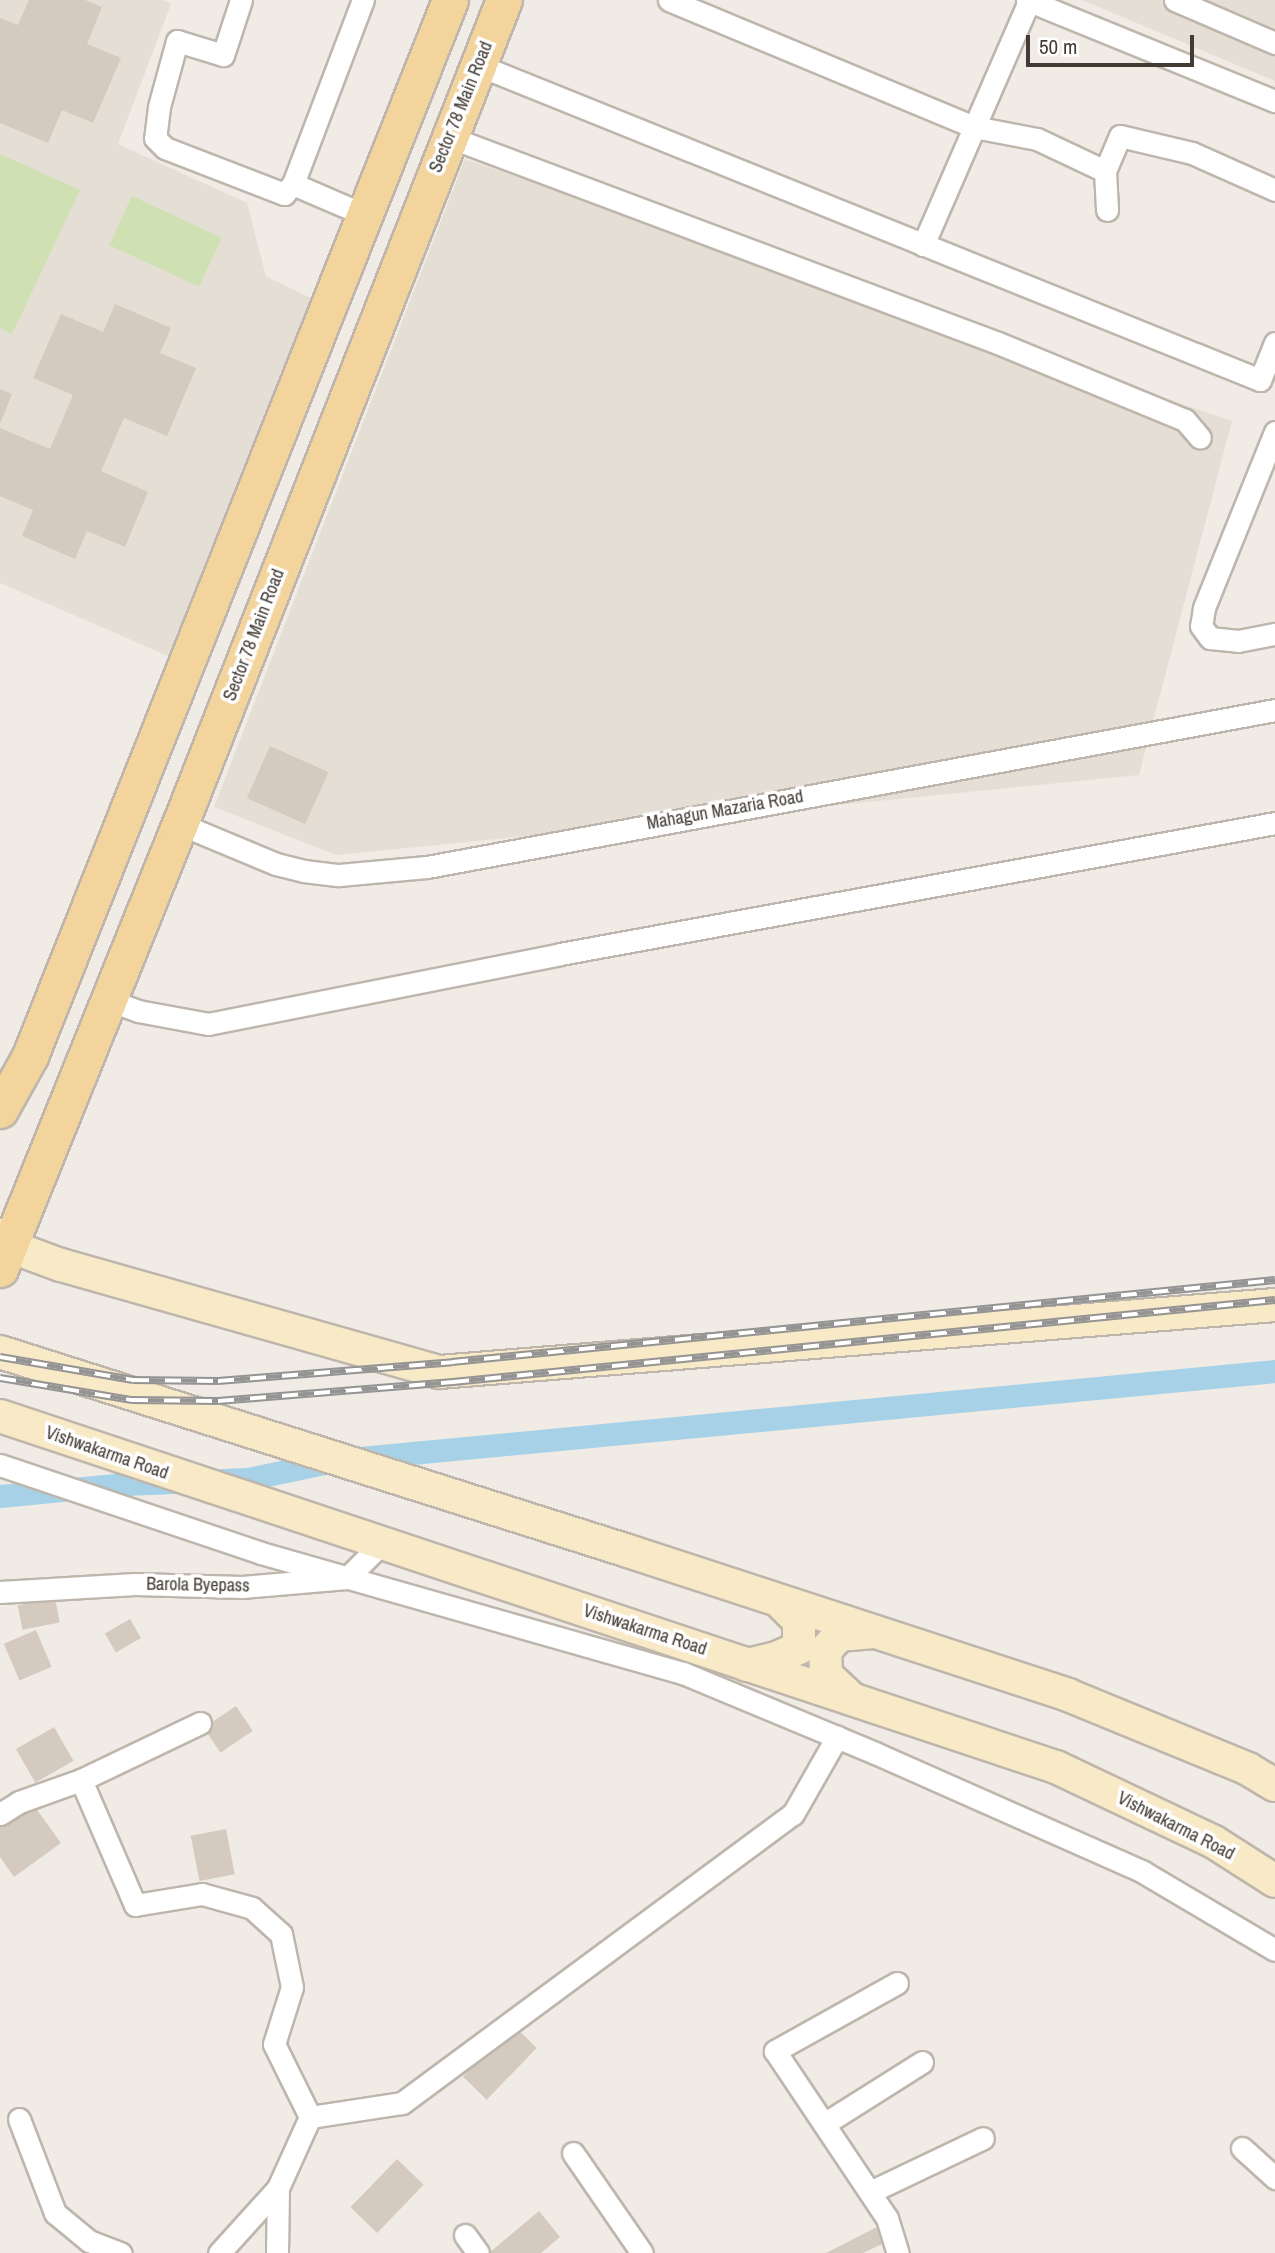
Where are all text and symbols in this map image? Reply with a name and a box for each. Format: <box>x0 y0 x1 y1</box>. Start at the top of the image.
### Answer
scale bar <box>1030 21 1198 65</box>
text: 50 m <box>1039 32 1077 61</box>
street label: Sector 78 Main Road <box>425 38 497 176</box>
street label: Sector 78 Main Road <box>219 566 289 704</box>
street label: Mahagun Mazaria Road <box>645 786 805 834</box>
street label: Vishwakarma Road <box>43 1422 171 1484</box>
street label: Barola Byepass <box>146 1573 250 1597</box>
street label: Vishwakarma Road <box>581 1600 709 1660</box>
street label: Vishwakarma Road <box>1114 1787 1238 1865</box>

